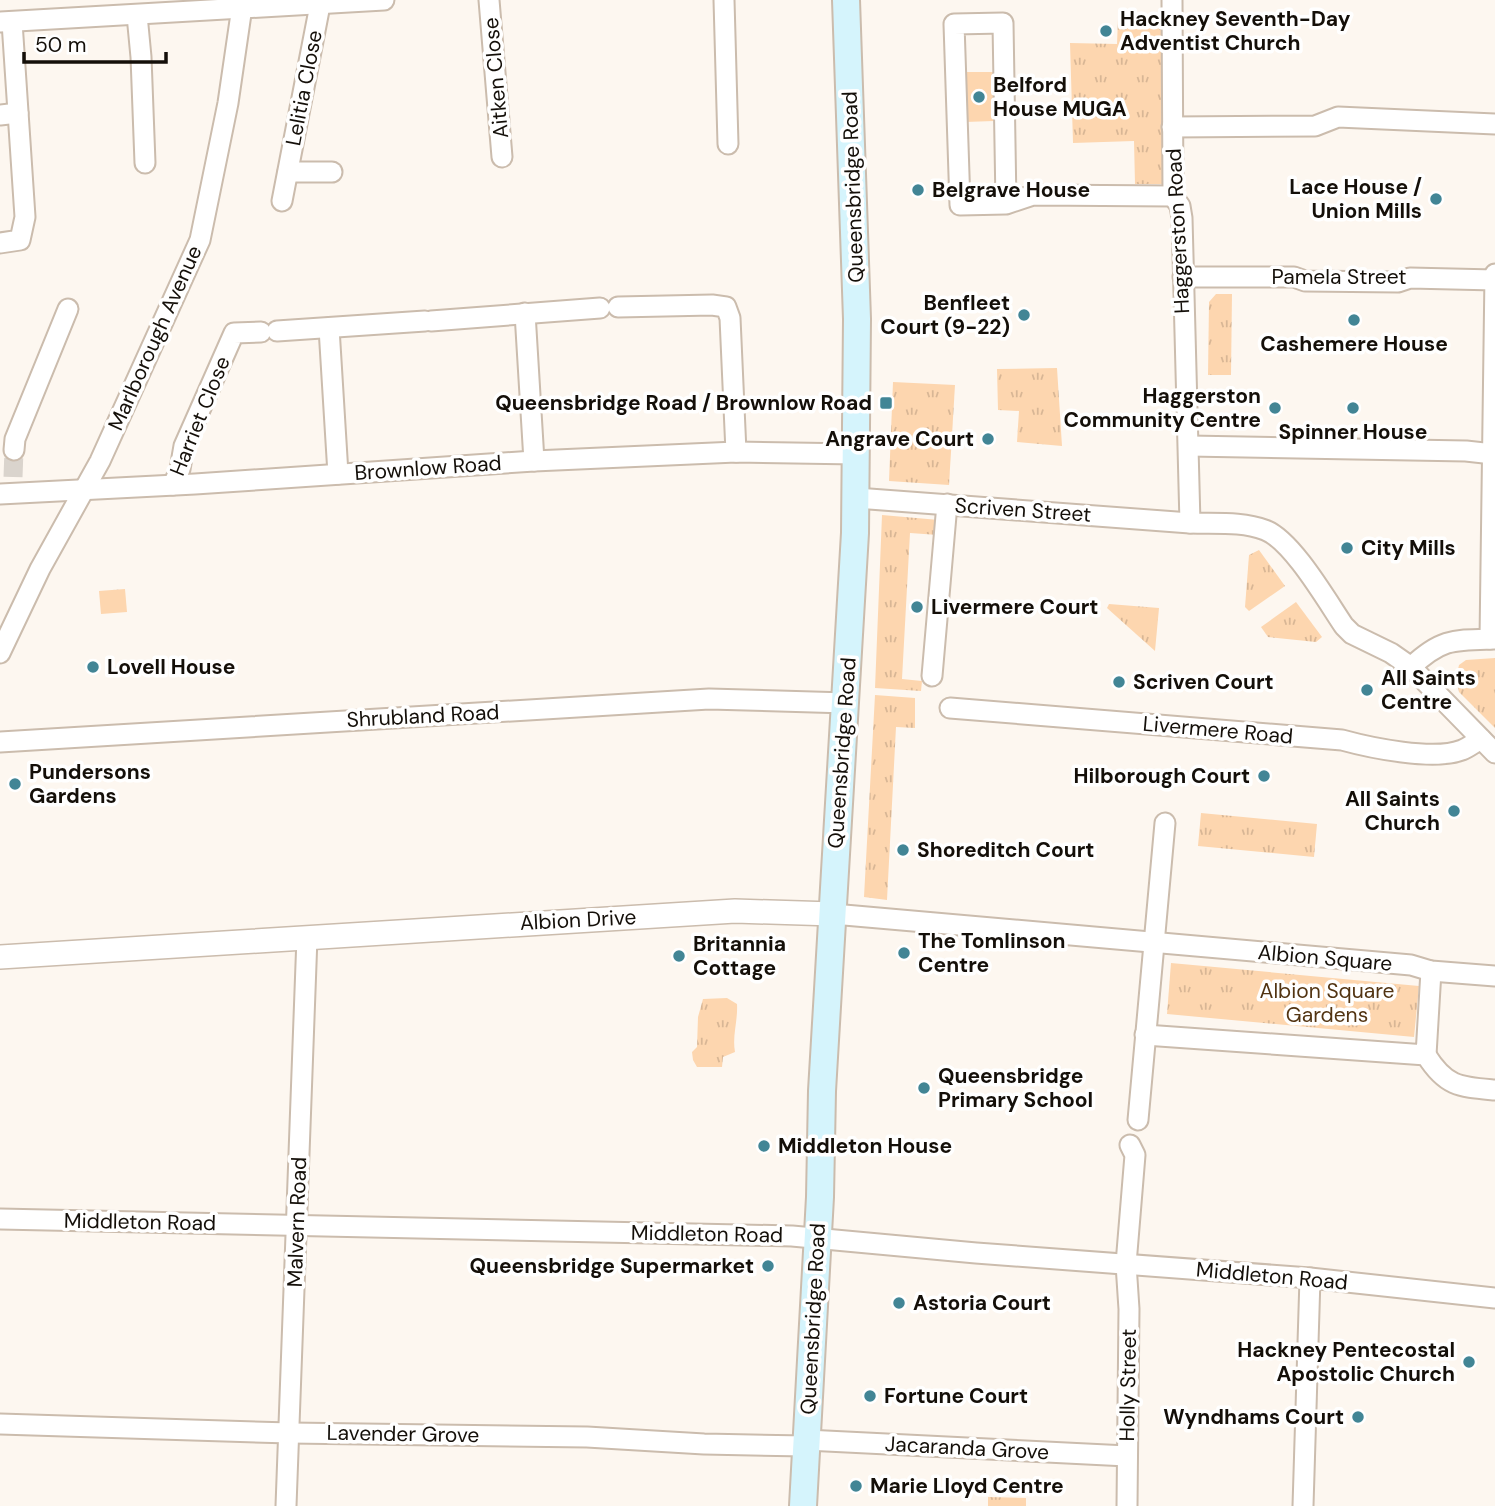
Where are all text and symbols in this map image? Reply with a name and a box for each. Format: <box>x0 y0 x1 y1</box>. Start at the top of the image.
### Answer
place label: Hackney Seventh-Day Adventist Church <box>1120 5 1351 57</box>
street label: Aitken Close <box>477 16 515 140</box>
scale bar <box>24 21 166 65</box>
marker: Hackney Seventh-Day Adventist Church <box>1098 23 1114 39</box>
street label: Lelitia Close <box>279 28 329 148</box>
text: 50 m <box>35 31 86 59</box>
place label: Belford House MUGA <box>993 71 1127 123</box>
marker: Belford House MUGA <box>971 89 987 105</box>
street label: Queensbridge Road <box>836 91 870 283</box>
street label: Haggerston Road <box>1160 148 1196 314</box>
place label: Lace House / Union Mills <box>1289 173 1422 225</box>
place label: Belgrave House <box>932 176 1090 204</box>
marker: Belgrave House <box>910 182 926 198</box>
marker: Lace House / Union Mills <box>1428 191 1444 207</box>
street label: Marlborough Avenue <box>102 241 208 435</box>
street label: Pamela Street <box>1272 263 1406 291</box>
place label: Benfleet Court (9-22) <box>880 289 1010 341</box>
marker: Benfleet Court (9-22) <box>1016 307 1032 323</box>
marker: Cashemere House <box>1346 312 1362 328</box>
place label: Cashemere House <box>1260 330 1448 358</box>
street label: Harriet Close <box>163 352 237 480</box>
place label: Haggerston Community Centre <box>1064 382 1261 434</box>
place label: Queensbridge Road / Brownlow Road <box>495 389 872 417</box>
marker: Queensbridge Road / Brownlow Road <box>878 395 894 411</box>
marker: Haggerston Community Centre <box>1267 400 1283 416</box>
marker: Spinner House <box>1345 400 1361 416</box>
place label: Spinner House <box>1279 418 1427 446</box>
place label: Angrave Court <box>825 425 974 453</box>
marker: Angrave Court <box>980 431 996 447</box>
street label: Brownlow Road <box>353 449 503 487</box>
street label: Scriven Street <box>954 491 1092 529</box>
place label: City Mills <box>1361 534 1456 562</box>
marker: City Mills <box>1339 540 1355 556</box>
place label: Livermere Court <box>931 593 1098 621</box>
marker: Livermere Court <box>909 599 925 615</box>
place label: Lovell House <box>107 653 235 681</box>
street label: Queensbridge Road <box>821 656 863 850</box>
marker: Lovell House <box>85 659 101 675</box>
place label: All Saints Centre <box>1381 664 1476 716</box>
place label: Scriven Court <box>1133 668 1274 696</box>
marker: Scriven Court <box>1111 674 1127 690</box>
marker: All Saints Centre <box>1359 682 1375 698</box>
street label: Shrubland Road <box>346 698 500 734</box>
street label: Livermere Road <box>1142 709 1294 751</box>
place label: Pundersons Gardens <box>29 758 151 810</box>
place label: Hilborough Court <box>1074 762 1250 790</box>
marker: Hilborough Court <box>1256 768 1272 784</box>
marker: Pundersons Gardens <box>7 776 23 792</box>
place label: All Saints Church <box>1345 785 1440 837</box>
marker: All Saints Church <box>1446 803 1462 819</box>
place label: Shoreditch Court <box>917 836 1094 864</box>
marker: Shoreditch Court <box>895 842 911 858</box>
street label: Albion Drive <box>519 903 637 937</box>
place label: The Tomlinson Centre <box>918 927 1066 979</box>
place label: Britannia Cottage <box>693 930 786 982</box>
street label: Albion Square <box>1257 938 1394 978</box>
marker: The Tomlinson Centre <box>896 945 912 961</box>
marker: Britannia Cottage <box>671 948 687 964</box>
park label: Albion Square Gardens <box>1259 977 1395 1029</box>
place label: Queensbridge Primary School <box>938 1062 1093 1114</box>
marker: Queensbridge Primary School <box>916 1080 932 1096</box>
place label: Middleton House <box>778 1132 952 1160</box>
marker: Middleton House <box>756 1138 772 1154</box>
street label: Malvern Road <box>281 1156 313 1288</box>
street label: Middleton Road <box>64 1207 216 1237</box>
street label: Middleton Road <box>631 1219 783 1249</box>
street label: Queensbridge Road <box>794 1223 832 1415</box>
place label: Queensbridge Supermarket <box>470 1252 754 1280</box>
street label: Middleton Road <box>1195 1255 1349 1297</box>
marker: Queensbridge Supermarket <box>760 1258 776 1274</box>
place label: Astoria Court <box>913 1289 1051 1317</box>
marker: Astoria Court <box>891 1295 907 1311</box>
street label: Holly Street <box>1113 1328 1143 1442</box>
place label: Hackney Pentecostal Apostolic Church <box>1237 1336 1455 1388</box>
marker: Hackney Pentecostal Apostolic Church <box>1461 1354 1477 1370</box>
place label: Fortune Court <box>884 1382 1028 1410</box>
marker: Fortune Court <box>862 1388 878 1404</box>
place label: Wyndhams Court <box>1163 1403 1344 1431</box>
marker: Wyndhams Court <box>1350 1409 1366 1425</box>
street label: Lavender Grove <box>326 1419 480 1449</box>
street label: Jacaranda Grove <box>884 1430 1050 1466</box>
place label: Marie Lloyd Centre <box>870 1472 1064 1500</box>
marker: Marie Lloyd Centre <box>848 1478 864 1494</box>

